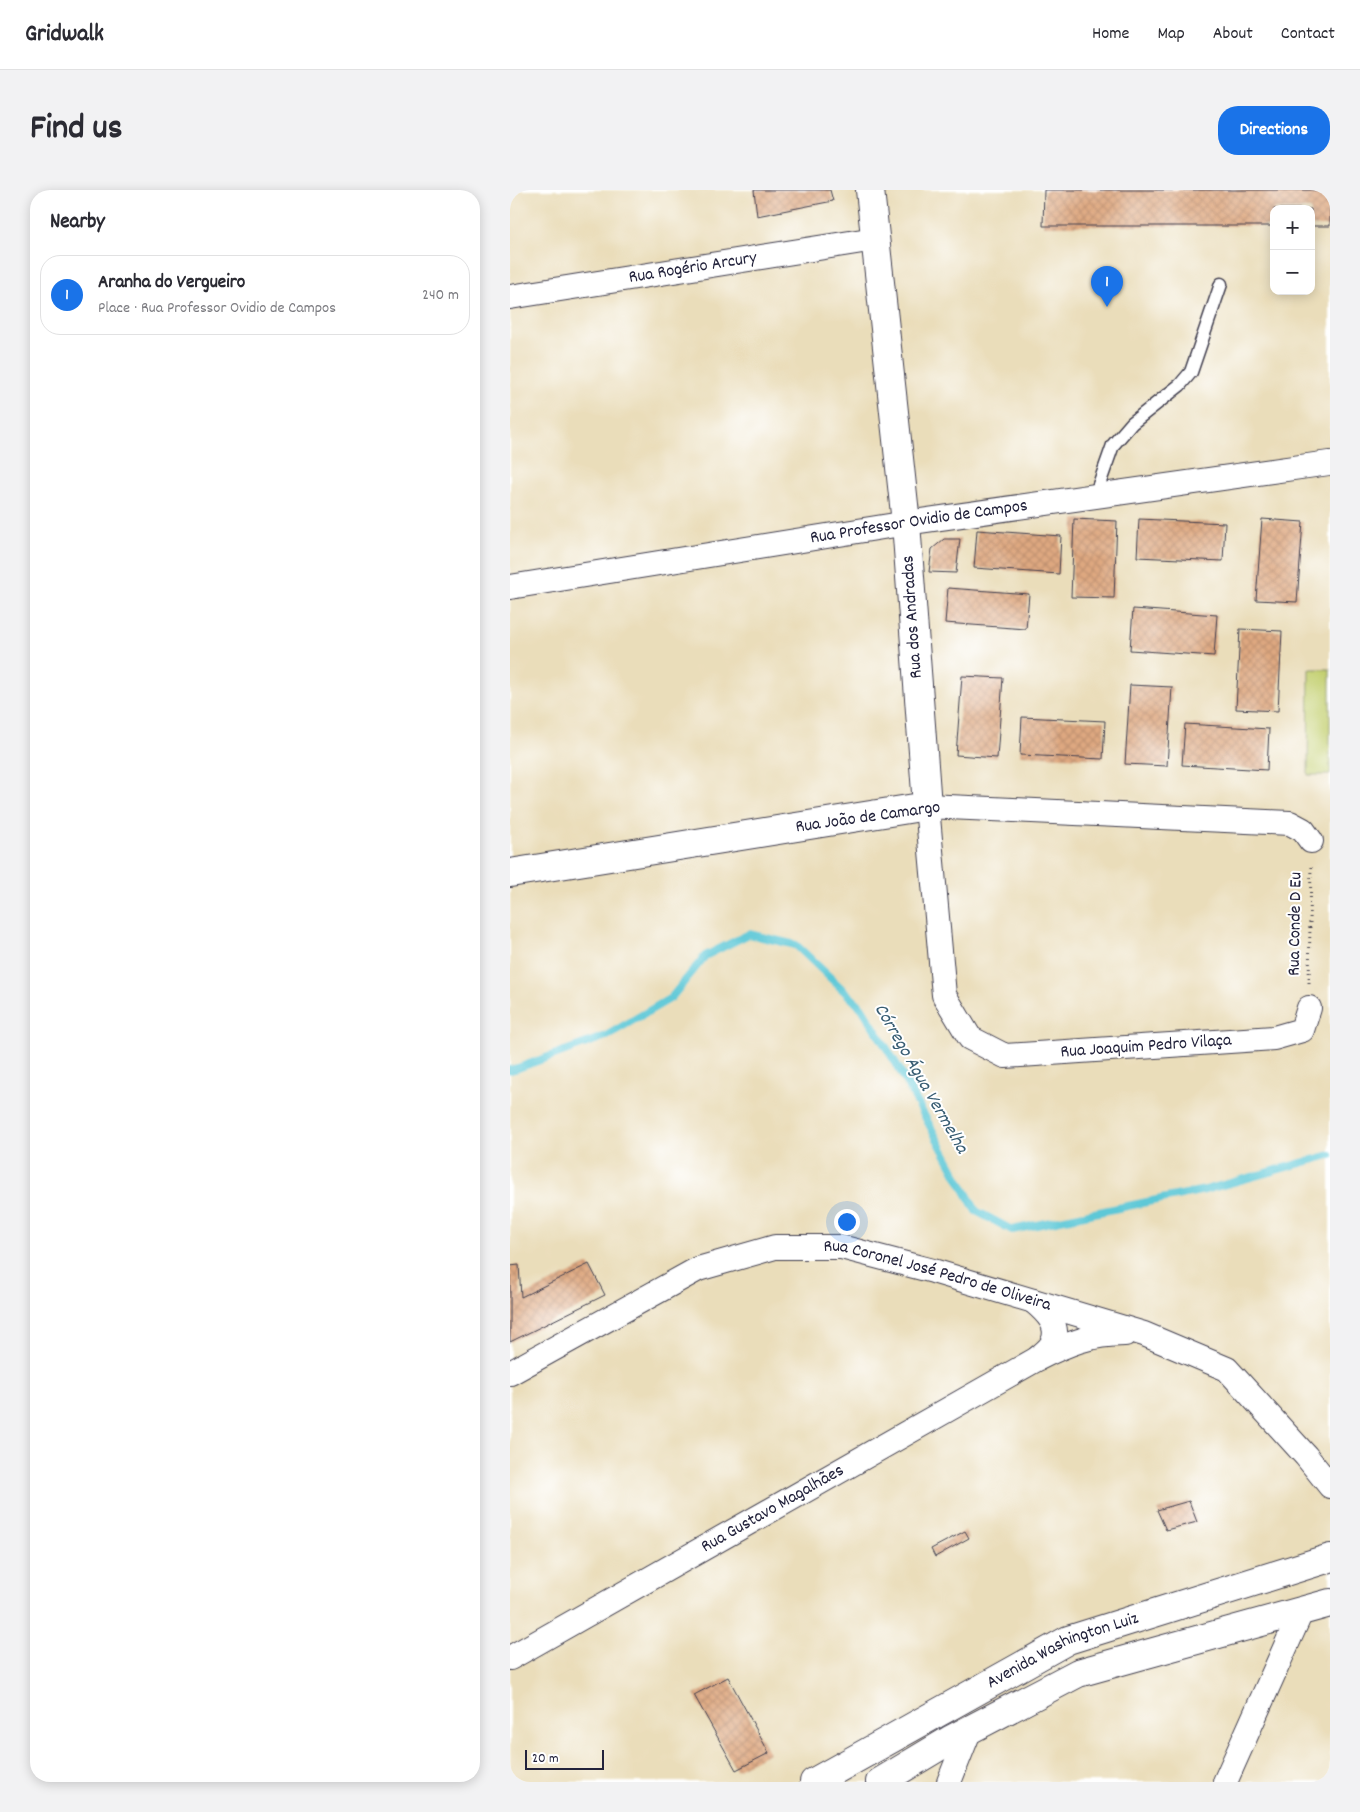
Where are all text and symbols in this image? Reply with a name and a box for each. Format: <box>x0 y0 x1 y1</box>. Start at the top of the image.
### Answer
text: Gridwalk <box>25 18 104 52</box>
text: Home <box>1092 22 1129 47</box>
text: Map <box>1157 22 1185 47</box>
text: About <box>1213 22 1253 47</box>
text: Contact <box>1281 22 1335 47</box>
text: Find us <box>30 105 122 155</box>
button: Directions <box>1218 106 1330 155</box>
map controls <box>1270 205 1315 295</box>
button: + <box>1270 205 1315 250</box>
text: Nearby <box>50 208 105 238</box>
street label: Rua Rogério Arcury <box>627 245 759 290</box>
button: − <box>1270 250 1315 295</box>
pin: 1 <box>1091 266 1123 307</box>
text: Aranha do Vergueiro <box>98 270 245 297</box>
text: 1 <box>65 284 69 307</box>
text: 240 m <box>422 284 459 307</box>
text: Place · Rua Professor Ovidio de Campos <box>98 297 336 320</box>
street label: Rua Professor Ovidio de Campos <box>808 493 1029 551</box>
street label: Rua dos Andradas <box>896 555 930 679</box>
street label: Rua João de Camargo <box>794 795 942 841</box>
street label: Rua Conde D Eu <box>1283 872 1309 976</box>
water label: Córrego Água Vermelha <box>866 999 975 1160</box>
street label: Rua Joaquim Pedro Vilaça <box>1060 1029 1233 1065</box>
your location <box>834 1209 860 1235</box>
street label: Rua Coronel José Pedro de Oliveira <box>823 1235 1055 1318</box>
street label: Rua Gustavo Magalhães <box>697 1458 849 1559</box>
street label: Avenida Washington Luiz <box>982 1606 1142 1695</box>
scale bar <box>525 1747 604 1770</box>
text: 20 m <box>532 1749 559 1769</box>

